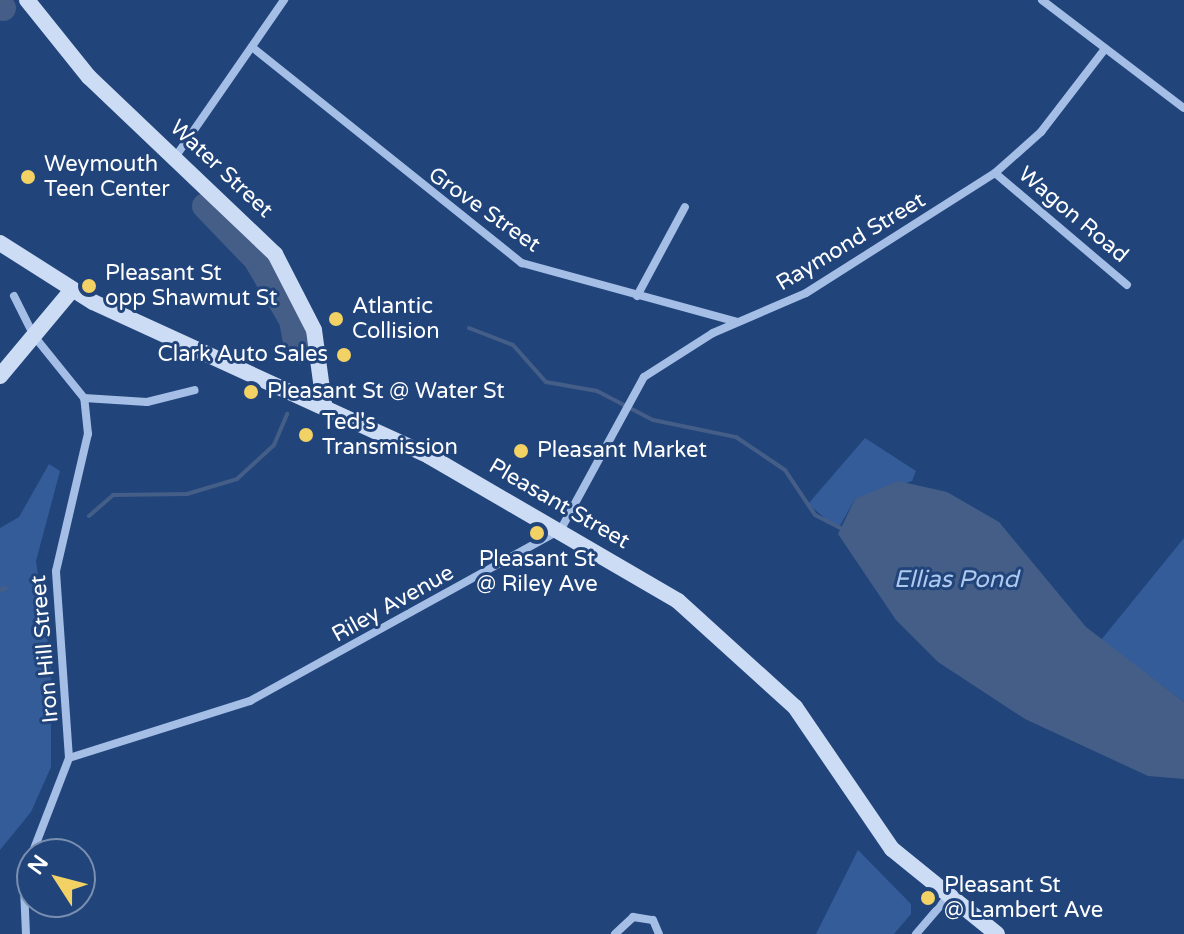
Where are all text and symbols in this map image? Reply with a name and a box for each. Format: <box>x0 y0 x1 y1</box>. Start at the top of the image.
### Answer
street label: Water Street <box>164 115 278 223</box>
place label: Weymouth Teen Center <box>44 151 170 202</box>
street label: Wagon Road <box>1013 161 1133 269</box>
street label: Grove Street <box>423 162 545 258</box>
marker: Weymouth Teen Center <box>19 168 37 186</box>
street label: Raymond Street <box>772 187 930 297</box>
place label: Pleasant St opp Shawmut St <box>105 260 277 312</box>
marker: Pleasant St opp Shawmut St <box>80 277 98 295</box>
place label: Atlantic Collision <box>352 293 440 344</box>
marker: Atlantic Collision <box>327 310 345 328</box>
place label: Clark Auto Sales <box>157 342 328 368</box>
marker: Clark Auto Sales <box>335 346 353 364</box>
place label: Pleasant St @ Water St <box>267 379 505 405</box>
marker: Pleasant St @ Water St <box>242 383 260 401</box>
place label: Ted's Transmission <box>322 409 458 460</box>
marker: Ted's Transmission <box>297 426 315 444</box>
place label: Pleasant Market <box>537 438 707 464</box>
marker: Pleasant Market <box>512 442 530 460</box>
street label: Pleasant Street <box>484 453 634 555</box>
marker: Pleasant St @ Riley Ave <box>528 524 546 542</box>
place label: Pleasant St @ Riley Ave <box>476 546 598 598</box>
street label: Riley Avenue <box>327 560 459 648</box>
water label: Ellias Pond <box>894 566 1018 594</box>
street label: Iron Hill Street <box>25 574 65 724</box>
north arrow <box>16 838 96 918</box>
text: N <box>22 850 54 880</box>
place label: Pleasant St @ Lambert Ave <box>944 872 1103 924</box>
marker: Pleasant St @ Lambert Ave <box>919 889 937 907</box>

